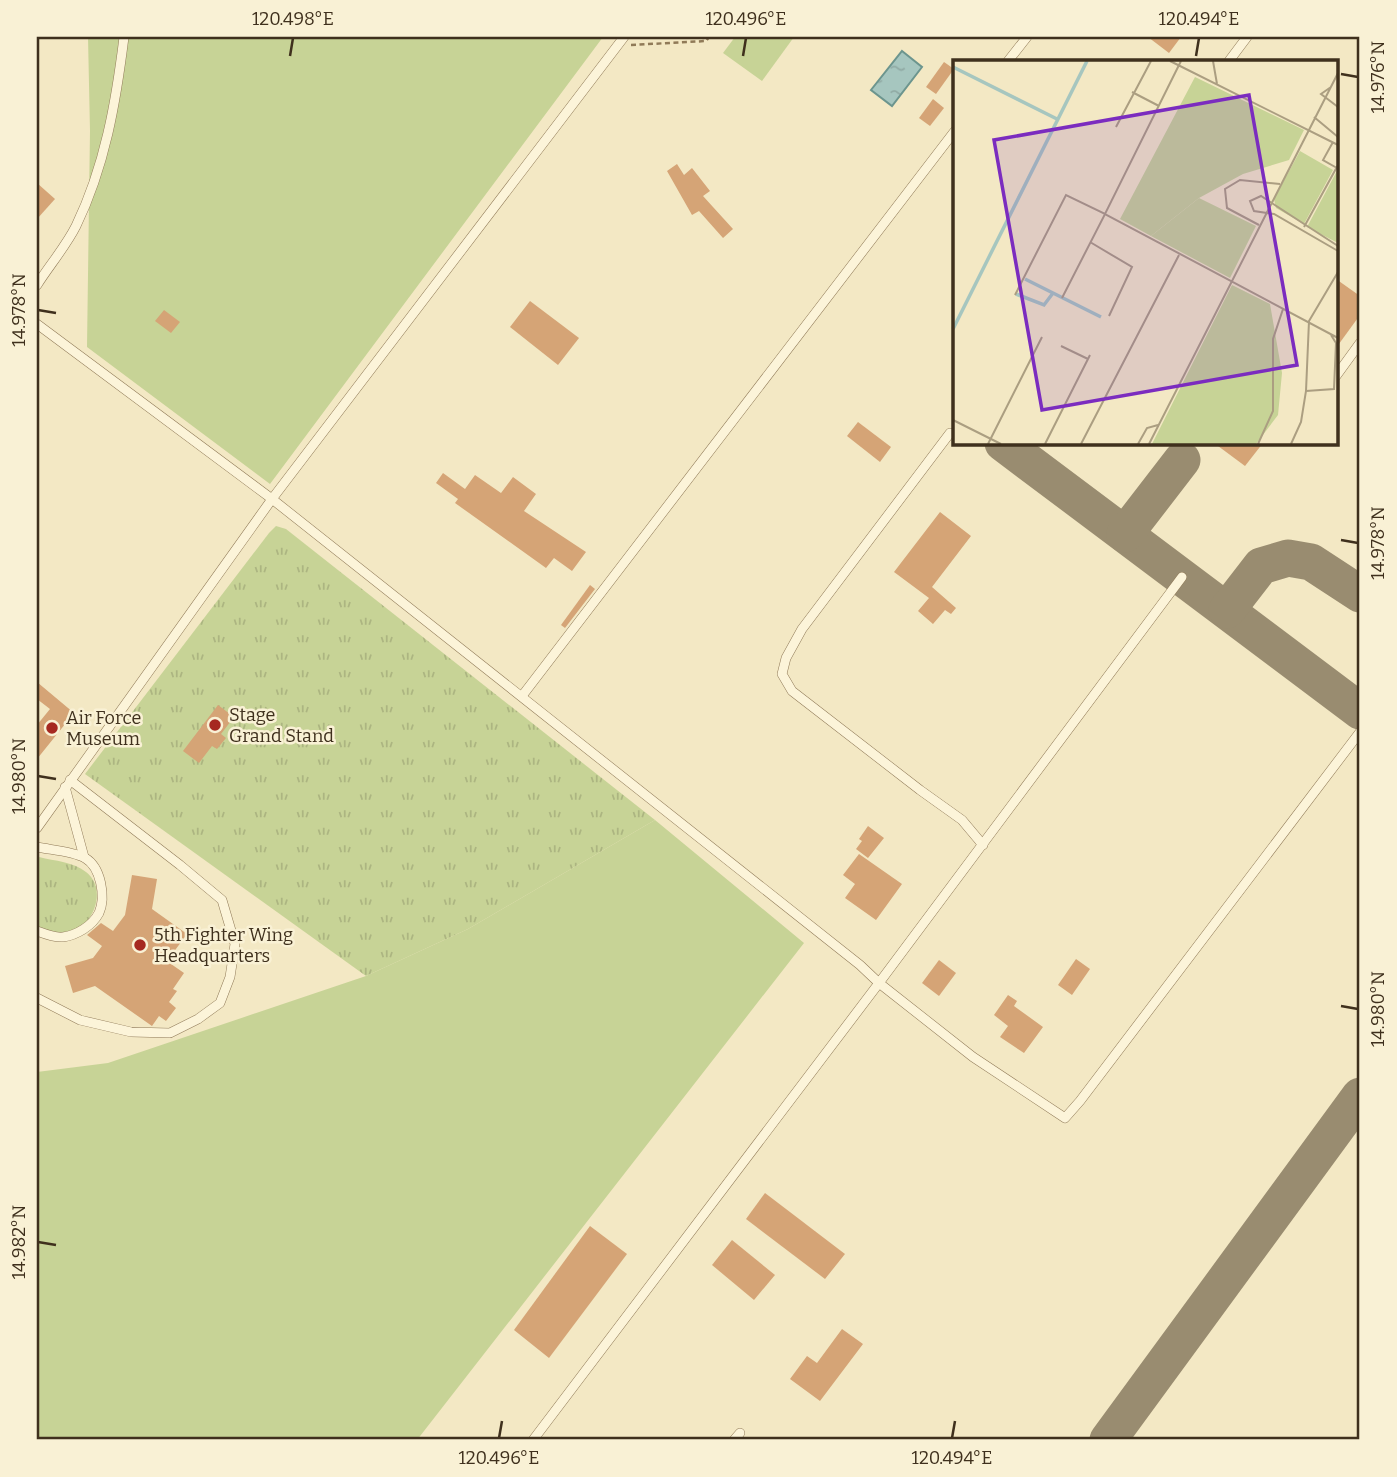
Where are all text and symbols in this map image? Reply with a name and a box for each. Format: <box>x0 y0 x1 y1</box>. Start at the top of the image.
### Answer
text: 120.498°E <box>252 8 334 30</box>
text: 120.496°E <box>705 8 787 30</box>
text: 120.494°E <box>1159 8 1239 30</box>
text: 14.976°N <box>1367 41 1389 113</box>
inset map <box>953 60 1338 444</box>
text: 14.978°N <box>8 273 30 347</box>
text: 14.978°N <box>1367 506 1389 580</box>
place label: Stage Grand Stand <box>229 704 334 747</box>
place label: Air Force Museum <box>66 707 141 750</box>
marker: Stage Grand Stand <box>207 717 223 733</box>
marker: Air Force Museum <box>44 720 60 736</box>
text: 14.980°N <box>8 738 30 814</box>
place label: 5th Fighter Wing Headquarters <box>154 924 293 967</box>
marker: 5th Fighter Wing Headquarters <box>132 937 148 953</box>
text: 14.980°N <box>1367 971 1389 1047</box>
text: 14.982°N <box>8 1205 30 1279</box>
text: 120.496°E <box>458 1447 540 1469</box>
text: 120.494°E <box>912 1447 992 1469</box>

